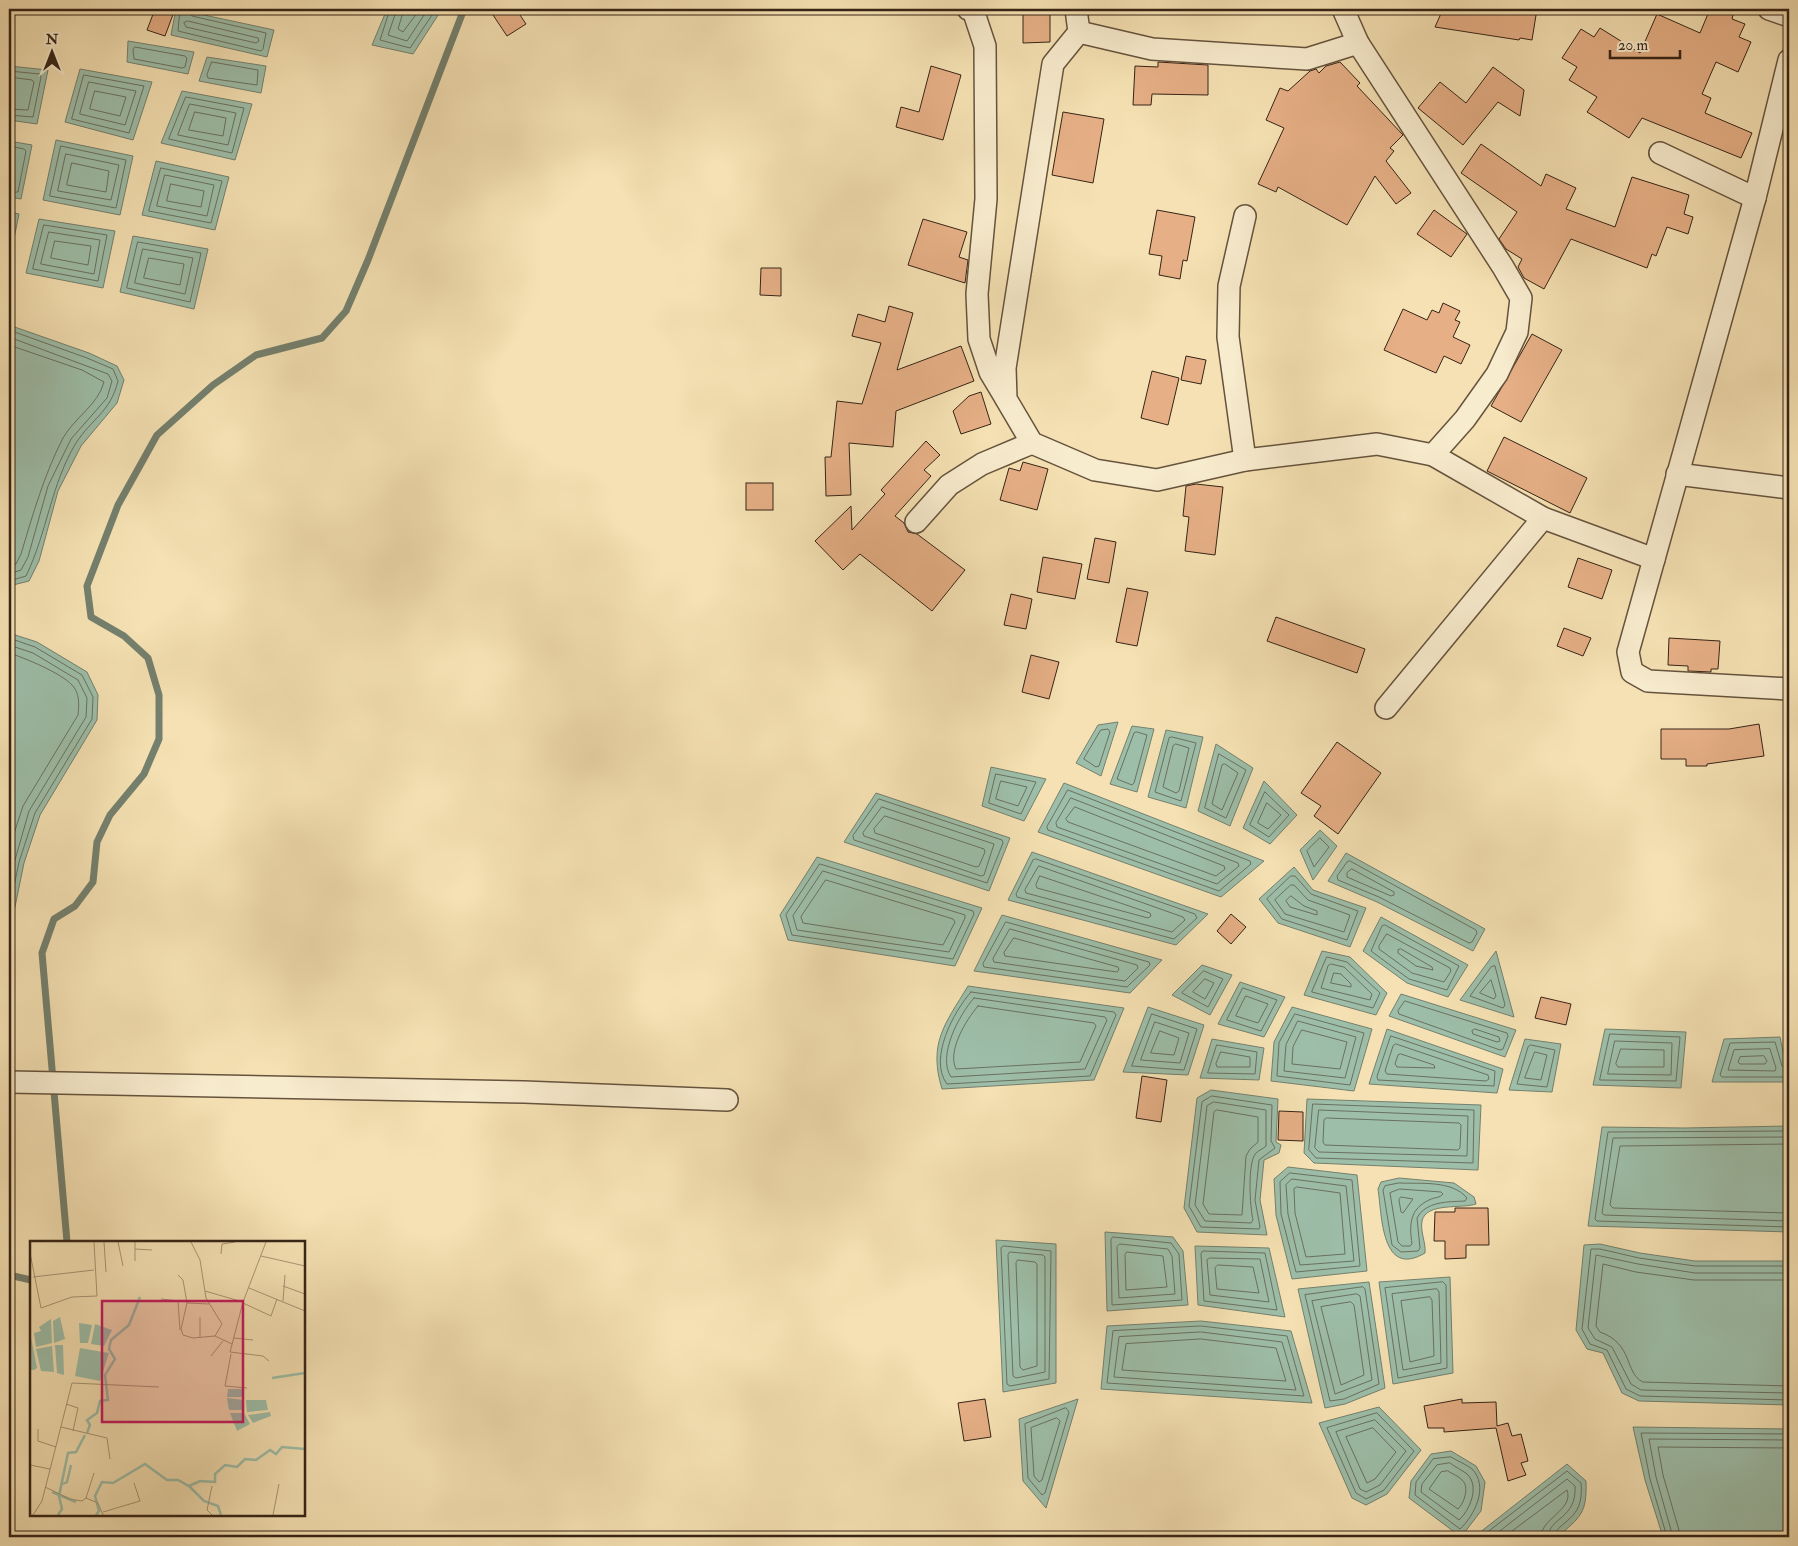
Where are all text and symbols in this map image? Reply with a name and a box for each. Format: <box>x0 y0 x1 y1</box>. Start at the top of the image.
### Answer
north arrow <box>28 28 78 78</box>
scale bar <box>1610 28 1680 60</box>
text: N <box>45 31 59 48</box>
text: 20 m <box>1618 36 1648 55</box>
inset map <box>30 1241 305 1516</box>

